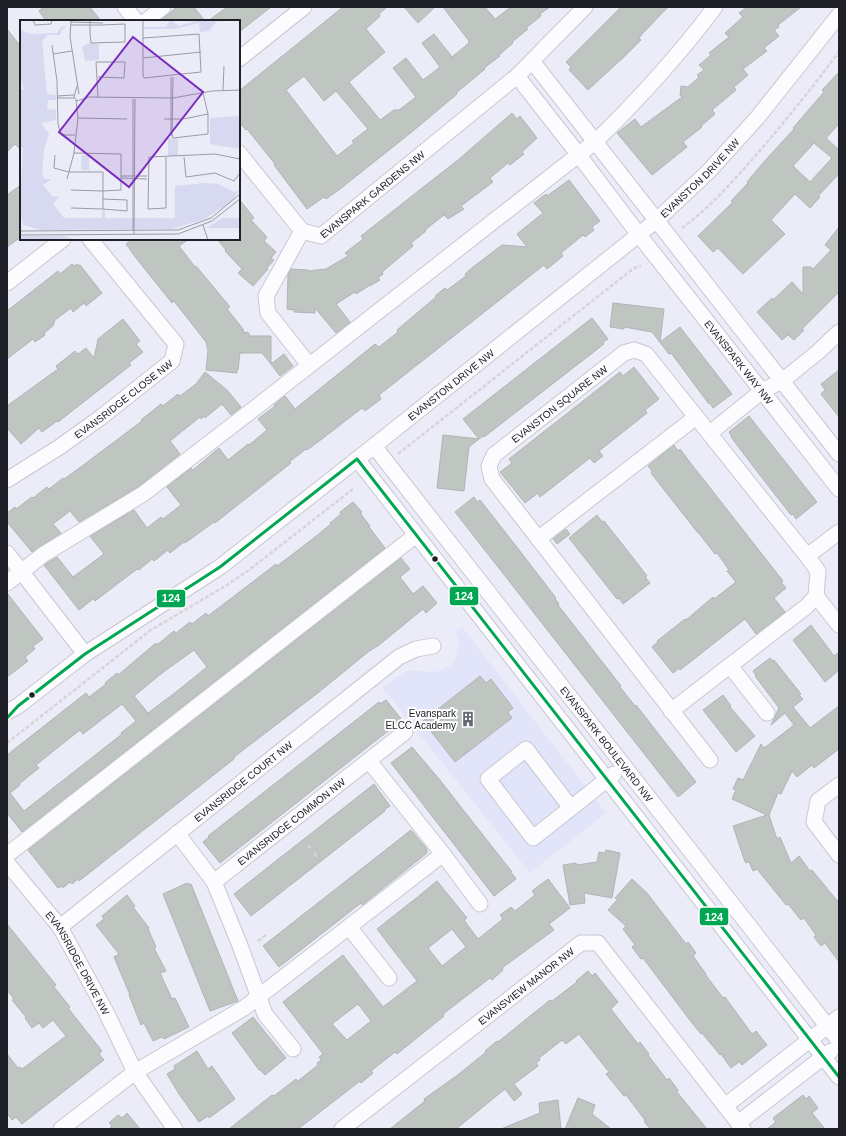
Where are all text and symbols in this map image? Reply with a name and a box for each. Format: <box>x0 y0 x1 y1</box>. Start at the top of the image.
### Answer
inset map <box>20 20 240 240</box>
street label: EVANSTON DRIVE NW <box>658 136 742 220</box>
street label: EVANSPARK GARDENS NW <box>318 148 427 240</box>
street label: EVANSPARK WAY NW <box>702 318 775 407</box>
street label: EVANSTON DRIVE NW <box>406 347 497 423</box>
street label: EVANSRIDGE CLOSE NW <box>72 357 175 441</box>
street label: EVANSTON SQUARE NW <box>509 363 610 445</box>
unlabelled marker <box>430 554 440 564</box>
line badge: 124 <box>449 586 479 606</box>
line badge: 124 <box>156 589 186 608</box>
text: 124 <box>455 590 474 602</box>
text: 124 <box>162 592 181 604</box>
street label: EVANSPARK BOULEVARD NW <box>558 684 655 804</box>
unlabelled marker <box>27 690 37 700</box>
place label: Evanspark ELCC Academy <box>385 708 457 731</box>
building icon: Evanspark ELCC Academy <box>459 710 477 728</box>
street label: EVANSRIDGE COURT NW <box>192 739 295 824</box>
street label: EVANSRIDGE COMMON NW <box>235 776 348 868</box>
line badge: 124 <box>699 907 729 926</box>
street label: EVANSRIDGE DRIVE NW <box>43 909 112 1017</box>
text: 124 <box>705 911 724 923</box>
street label: EVANSVIEW MANOR NW <box>476 945 577 1027</box>

